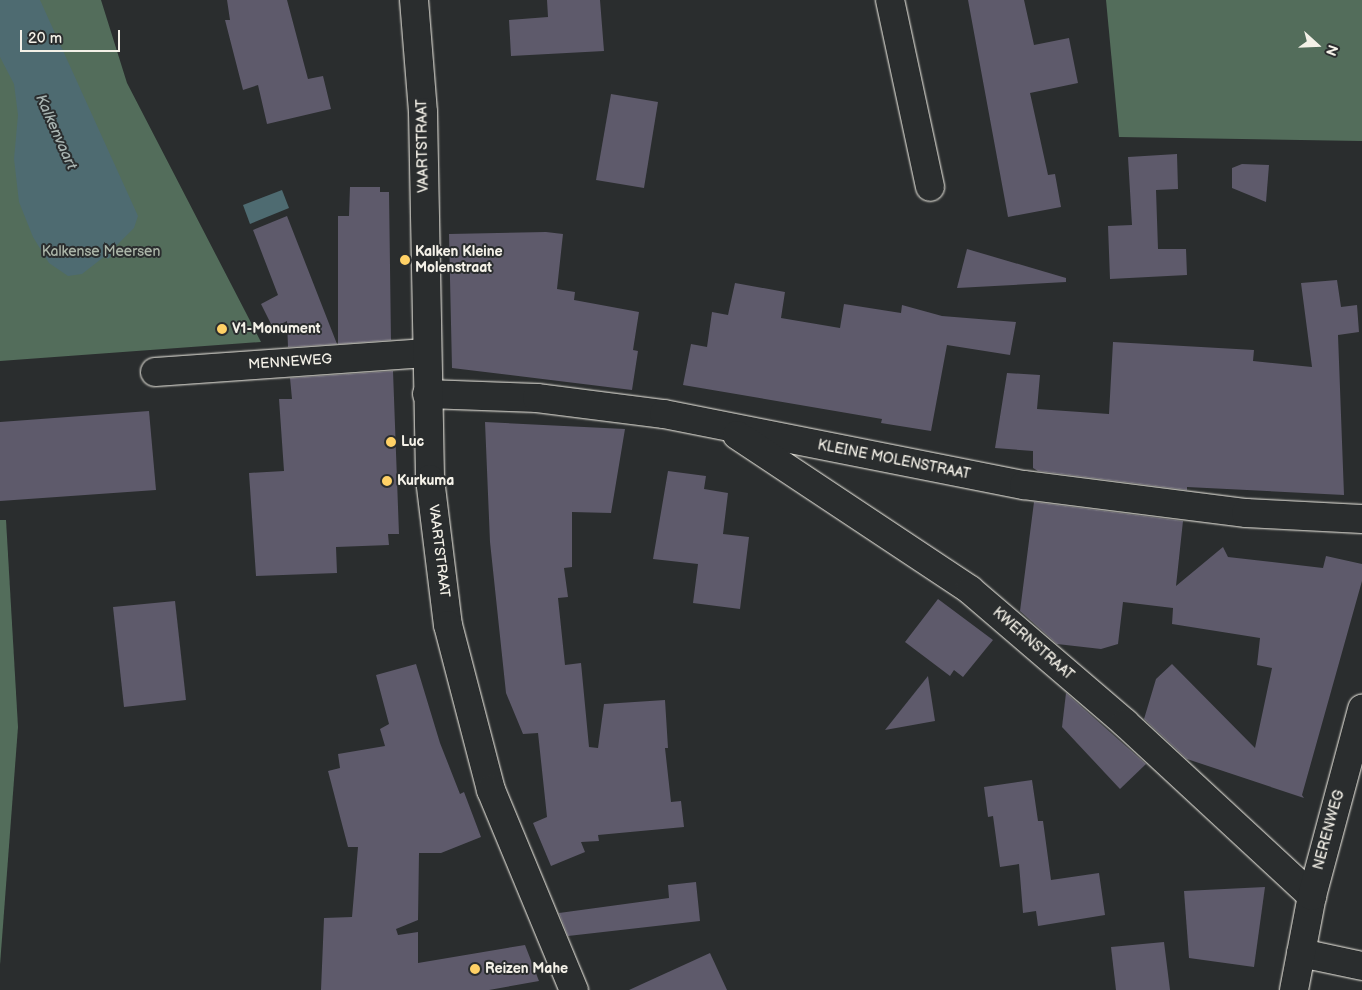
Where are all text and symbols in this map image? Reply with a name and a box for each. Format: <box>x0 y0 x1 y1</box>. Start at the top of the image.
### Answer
scale bar <box>22 20 122 52</box>
north arrow <box>1292 20 1342 70</box>
text: 20 m <box>28 29 62 48</box>
text: N <box>1322 42 1341 58</box>
water label: Kalkenvaart <box>31 92 81 172</box>
street label: VAARTSTRAAT <box>414 99 432 193</box>
park label: Kalkense Meersen <box>42 244 160 260</box>
place label: Kalken Kleine Molenstraat <box>415 244 503 276</box>
marker: Kalken Kleine Molenstraat <box>399 254 411 266</box>
place label: V1-Monument <box>232 321 320 337</box>
marker: V1-Monument <box>216 323 228 335</box>
street label: MENNEWEG <box>248 351 332 373</box>
place label: Luc <box>401 434 424 450</box>
marker: Luc <box>385 436 397 448</box>
street label: KLEINE MOLENSTRAAT <box>816 437 972 483</box>
place label: Kurkuma <box>397 473 454 489</box>
marker: Kurkuma <box>381 475 393 487</box>
street label: VAARTSTRAAT <box>425 504 453 598</box>
street label: KWERNSTRAAT <box>989 604 1077 684</box>
street label: NERENWEG <box>1310 788 1348 872</box>
place label: Reizen Mahe <box>485 961 568 977</box>
marker: Reizen Mahe <box>469 963 481 975</box>

